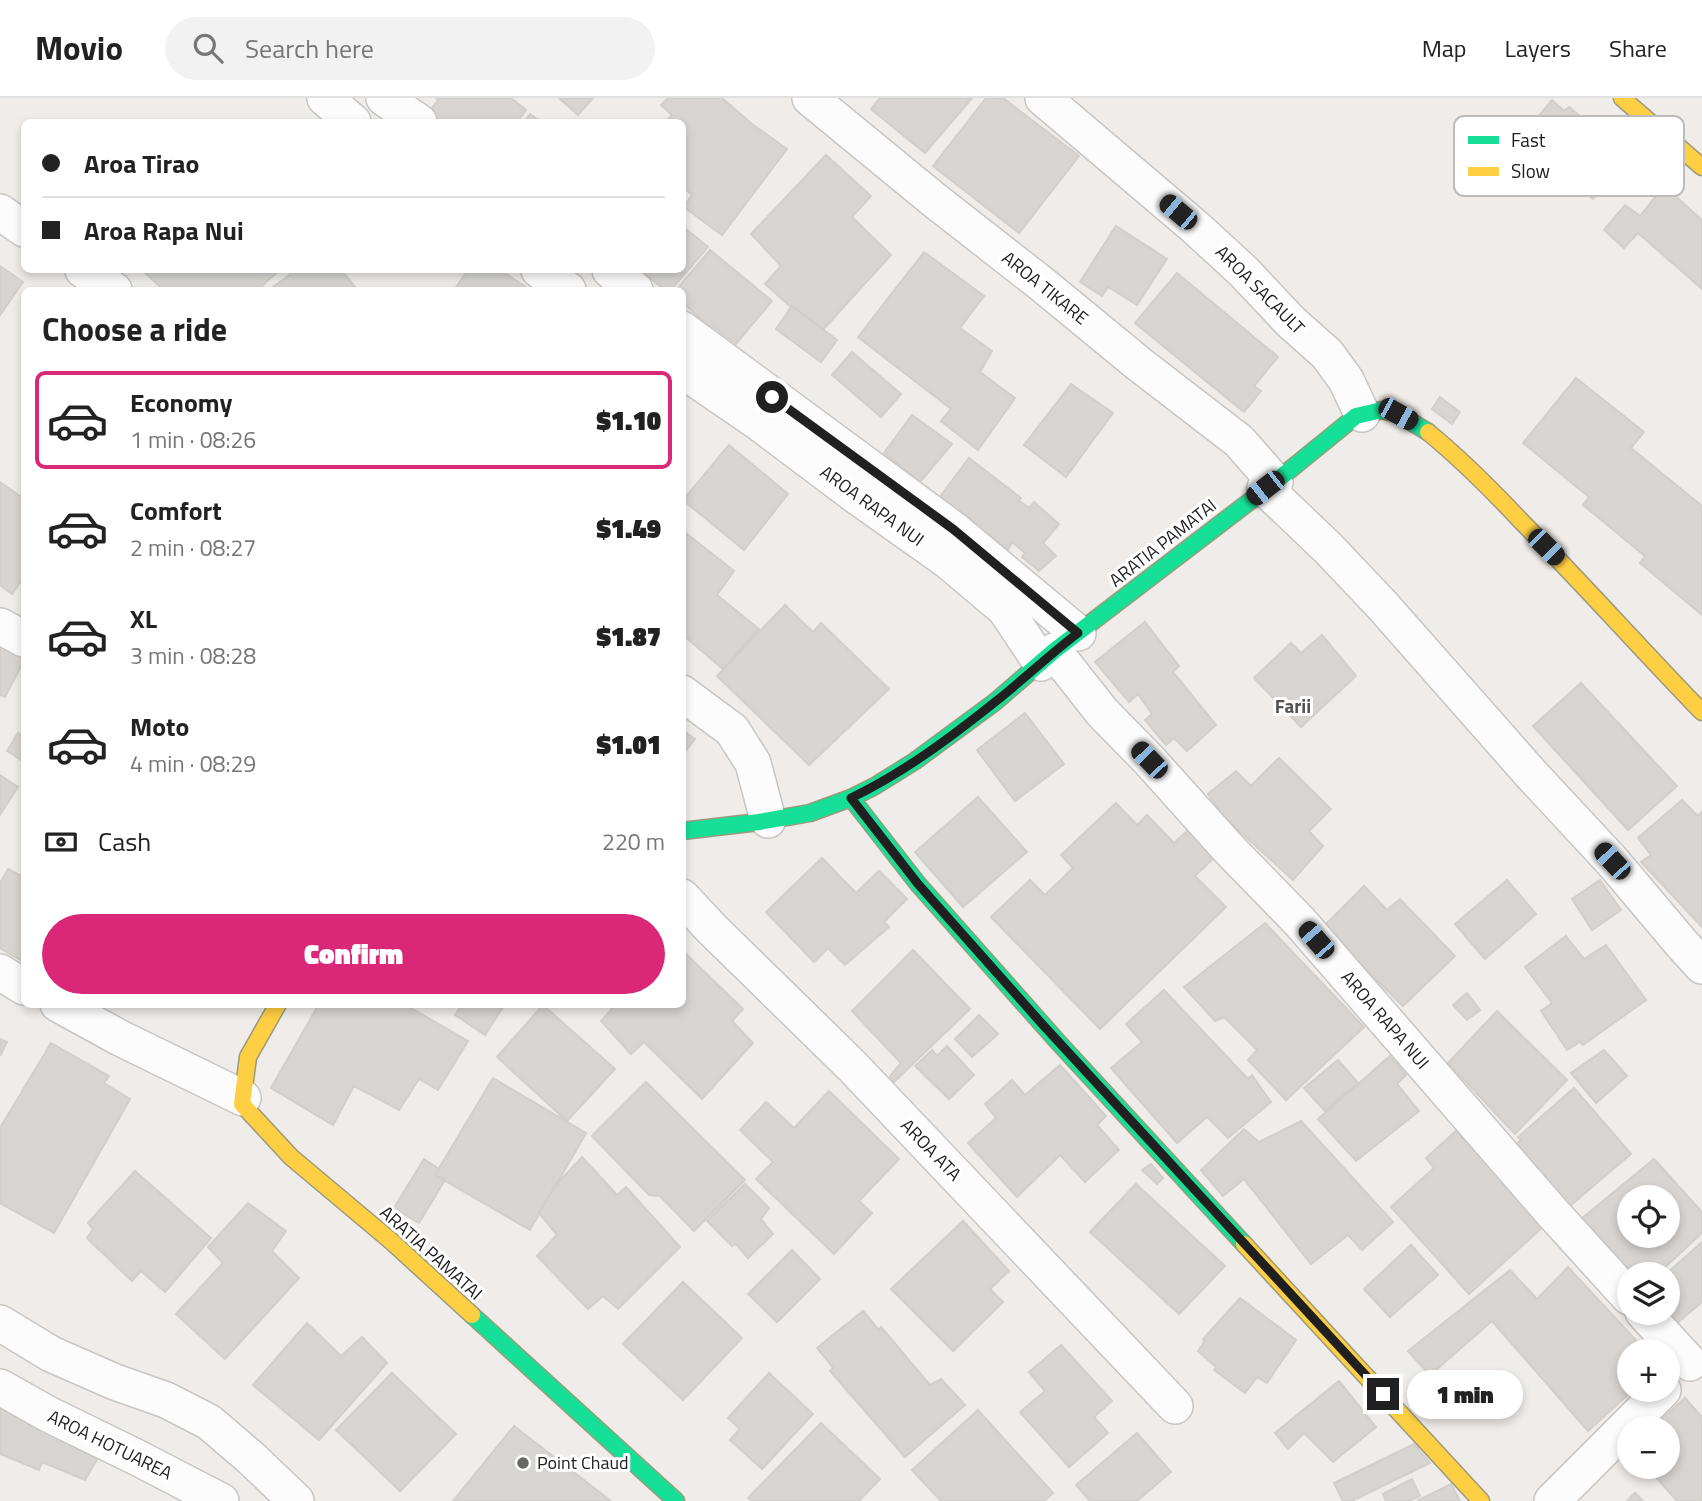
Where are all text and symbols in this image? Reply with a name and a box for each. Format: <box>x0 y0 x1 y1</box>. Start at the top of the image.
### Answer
search box <box>165 17 655 80</box>
text: Movio <box>35 23 123 73</box>
icon: search <box>189 29 227 67</box>
text: Search here <box>245 29 374 68</box>
text: Map <box>1422 30 1467 66</box>
text: Layers <box>1505 30 1571 66</box>
text: Share <box>1609 30 1667 66</box>
legend <box>1454 116 1684 196</box>
text: Fast <box>1511 125 1546 154</box>
text: Aroa Tirao <box>84 144 199 183</box>
text: Slow <box>1511 156 1550 185</box>
car <box>1156 190 1201 234</box>
text: Aroa Rapa Nui <box>84 211 244 250</box>
street label: AROA SACAULT <box>1210 239 1312 341</box>
street label: AROA TIKARE <box>996 244 1094 331</box>
text: Choose a ride <box>42 305 227 353</box>
route start <box>756 381 788 413</box>
text: Economy <box>130 383 232 422</box>
icon: car <box>46 389 109 452</box>
car <box>1375 395 1422 433</box>
text: $1.10 <box>596 401 661 440</box>
text: 1 min · 08:26 <box>130 422 256 457</box>
street label: AROA RAPA NUI <box>815 459 930 553</box>
car <box>1242 467 1289 509</box>
text: Comfort <box>130 491 222 530</box>
street label: ARATIA PAMATAI <box>1103 492 1222 593</box>
icon: car <box>46 497 109 560</box>
text: $1.49 <box>596 509 661 548</box>
car <box>1524 525 1569 569</box>
text: 2 min · 08:27 <box>130 530 256 565</box>
text: XL <box>130 599 157 638</box>
icon: car <box>46 605 109 668</box>
text: $1.87 <box>596 617 661 656</box>
text: 3 min · 08:28 <box>130 638 256 673</box>
district label: Farii <box>1275 691 1311 720</box>
text: Moto <box>130 707 189 746</box>
icon: car <box>46 713 109 776</box>
text: $1.01 <box>596 725 661 764</box>
car <box>1127 738 1172 782</box>
text: 4 min · 08:29 <box>130 746 256 781</box>
text: Cash <box>98 822 151 861</box>
icon: cash <box>42 823 80 861</box>
text: 220 m <box>602 824 665 859</box>
car <box>1590 838 1635 884</box>
button: Confirm <box>42 914 665 994</box>
car <box>1295 917 1338 963</box>
street label: AROA RAPA NUI <box>1335 964 1436 1075</box>
street label: AROA ATA <box>895 1112 968 1187</box>
map controls <box>1617 1185 1680 1479</box>
button: locate <box>1617 1185 1680 1248</box>
street label: ARATIA PAMATAI <box>374 1199 489 1306</box>
button: layers <box>1617 1262 1680 1325</box>
button: + <box>1617 1339 1680 1402</box>
callout: 1 min <box>1408 1370 1523 1418</box>
text: 1 min <box>1436 1377 1494 1412</box>
route end <box>1367 1378 1399 1410</box>
street label: AROA HOTUAREA <box>44 1403 177 1486</box>
button: − <box>1617 1416 1680 1479</box>
place label: Point Chaud <box>537 1449 629 1476</box>
marker: Point Chaud <box>515 1455 531 1471</box>

